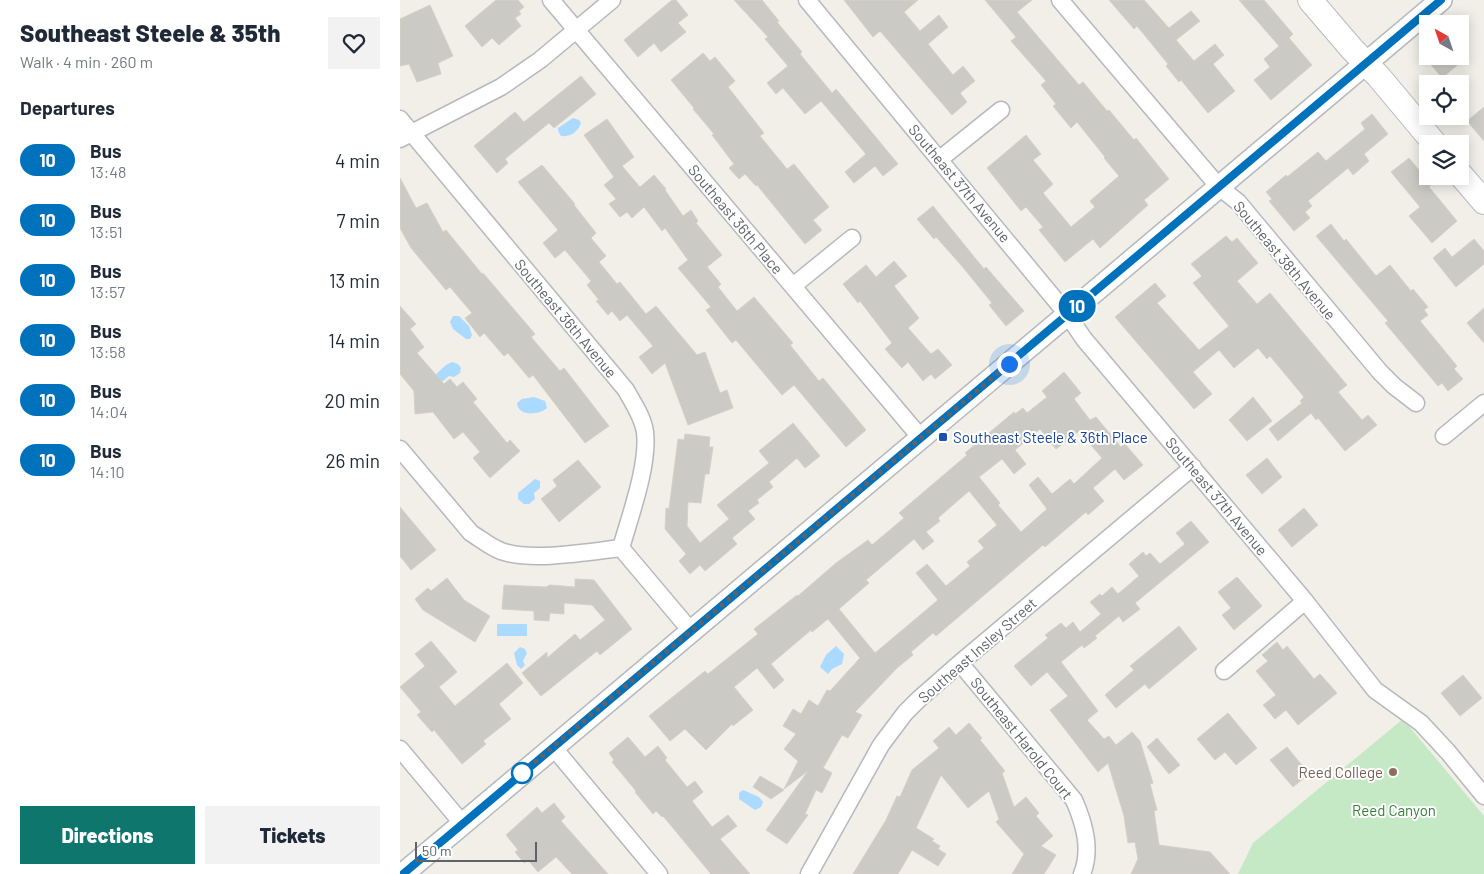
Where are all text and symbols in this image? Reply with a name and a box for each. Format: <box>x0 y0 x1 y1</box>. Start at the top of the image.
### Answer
north arrow <box>1419 15 1469 65</box>
map controls <box>1419 15 1469 185</box>
button: heart <box>328 17 380 69</box>
text: Southeast Steele & 35th <box>20 18 280 47</box>
text: Walk · 4 min · 260 m <box>20 52 153 71</box>
button: locate <box>1419 75 1469 125</box>
text: Departures <box>20 96 115 119</box>
street label: Southeast 37th Avenue <box>905 120 1015 246</box>
button: layers <box>1419 135 1469 185</box>
text: Bus <box>90 139 122 162</box>
text: 10 <box>39 149 56 171</box>
text: 4 min <box>335 149 380 172</box>
street label: Southeast 36th Place <box>685 161 787 277</box>
text: 13:48 <box>90 162 126 181</box>
street label: Southeast 38th Avenue <box>1230 197 1340 323</box>
text: Bus <box>90 199 122 222</box>
text: 10 <box>39 209 56 231</box>
text: 7 min <box>336 209 380 232</box>
text: 13:51 <box>90 222 123 241</box>
street label: Southeast 36th Avenue <box>511 255 621 381</box>
text: Bus <box>90 259 122 282</box>
text: 10 <box>39 269 56 291</box>
text: 13 min <box>329 269 380 292</box>
text: 13:57 <box>90 282 125 301</box>
line badge: 10 <box>1054 290 1100 322</box>
text: 10 <box>1069 295 1085 317</box>
text: Bus <box>90 319 122 342</box>
text: 10 <box>39 329 56 351</box>
text: 14 min <box>328 329 380 352</box>
text: 13:58 <box>90 342 126 361</box>
your location <box>997 352 1022 377</box>
text: Bus <box>90 379 122 402</box>
text: 10 <box>39 389 56 411</box>
text: 20 min <box>324 389 380 412</box>
text: 14:04 <box>90 402 128 421</box>
place label: Southeast Steele & 36th Place <box>953 428 1148 446</box>
marker: Southeast Steele & 36th Place <box>937 431 949 443</box>
street label: Southeast 37th Avenue <box>1162 433 1272 559</box>
text: Bus <box>90 439 122 462</box>
text: 10 <box>39 449 56 471</box>
text: 26 min <box>325 449 380 472</box>
text: 14:10 <box>90 462 124 481</box>
street label: Southeast Insley Street <box>914 594 1040 706</box>
street label: Southeast Harold Court <box>967 673 1077 803</box>
unlabelled marker <box>511 762 533 784</box>
place label: Reed College <box>1299 763 1383 781</box>
marker: Reed College <box>1387 766 1399 778</box>
park label: Reed Canyon <box>1352 801 1436 819</box>
button: Directions <box>20 806 195 864</box>
button: Tickets <box>205 806 380 864</box>
scale bar <box>415 839 538 862</box>
text: 50 m <box>422 842 451 859</box>

